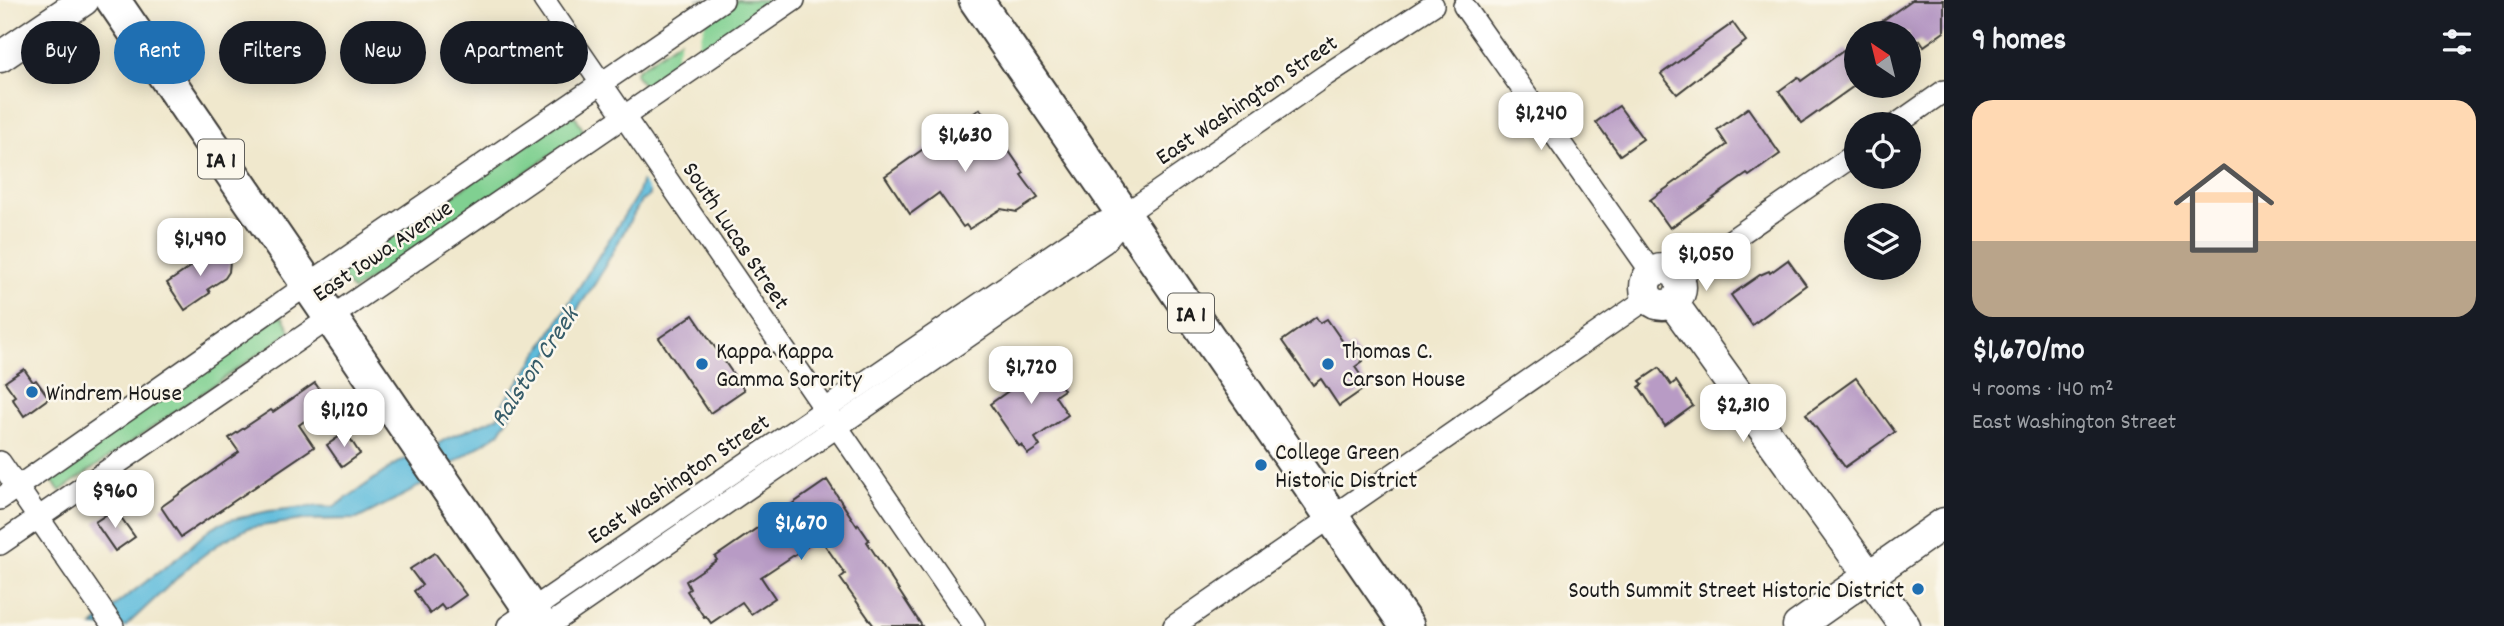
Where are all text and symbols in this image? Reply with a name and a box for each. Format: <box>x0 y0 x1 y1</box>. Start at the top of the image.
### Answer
chip: Buy <box>21 21 100 84</box>
chip: Rent <box>114 21 205 84</box>
chip: Filters <box>219 21 326 84</box>
chip: New <box>340 21 426 84</box>
chip: Apartment <box>440 21 588 84</box>
north arrow <box>1844 21 1922 98</box>
map controls <box>1844 21 1921 280</box>
text: 9 homes <box>1972 21 2066 64</box>
icon: filters <box>2438 23 2476 61</box>
street label: East Washington Street <box>1150 28 1346 175</box>
pin: $1,240 <box>1484 92 1598 152</box>
text: $1,240 <box>1514 98 1568 131</box>
button: locate <box>1844 112 1921 189</box>
pin: $1,630 <box>908 114 1022 174</box>
text: $1,630 <box>937 120 993 153</box>
road number: IA 1 <box>198 140 244 178</box>
icon: home <box>2161 145 2287 271</box>
street label: South Lucas Street <box>672 156 797 318</box>
street label: East Iowa Avenue <box>307 193 461 312</box>
button: layers <box>1844 203 1921 280</box>
pin: $1,490 <box>143 218 257 278</box>
text: $1,490 <box>173 224 227 257</box>
pin: $1,050 <box>1649 233 1763 293</box>
text: $1,050 <box>1678 239 1734 272</box>
road number: IA 1 <box>1168 294 1214 332</box>
water label: Ralston Creek <box>482 299 591 435</box>
text: $1,670/mo <box>1972 331 2085 374</box>
place label: Kappa Kappa Gamma Sorority <box>716 336 863 398</box>
place label: Thomas C. Carson House <box>1342 336 1465 398</box>
pin: $1,720 <box>974 346 1088 406</box>
text: $1,720 <box>1005 352 1057 385</box>
marker: Kappa Kappa Gamma Sorority <box>694 356 710 372</box>
marker: Thomas C. Carson House <box>1320 356 1336 372</box>
text: 4 rooms · 140 m² <box>1972 374 2114 407</box>
place label: Windrem House <box>46 378 182 412</box>
marker: Windrem House <box>24 384 40 400</box>
pin: $2,310 <box>1686 384 1800 444</box>
pin: $1,120 <box>287 390 401 449</box>
text: $2,310 <box>1716 390 1770 423</box>
text: $1,120 <box>320 395 368 428</box>
street label: East Washington Street <box>582 407 778 554</box>
text: East Washington Street <box>1972 407 2176 440</box>
place label: College Green Historic District <box>1275 437 1417 499</box>
marker: College Green Historic District <box>1253 457 1269 473</box>
pin: $960 <box>74 470 156 530</box>
text: $960 <box>92 476 138 509</box>
pin: $1,670 <box>744 503 858 562</box>
text: $1,670 <box>774 508 828 541</box>
place label: South Summit Street Historic District <box>1568 575 1904 609</box>
marker: South Summit Street Historic District <box>1910 581 1926 597</box>

